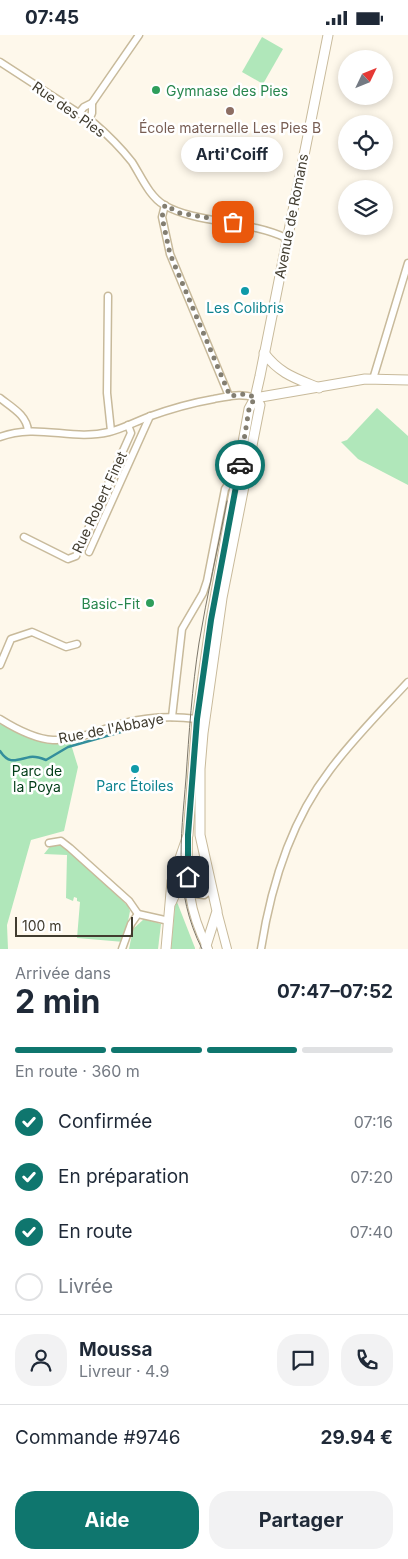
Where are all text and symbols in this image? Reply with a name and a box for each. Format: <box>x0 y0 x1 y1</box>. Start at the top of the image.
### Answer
text: 07:45 <box>25 6 79 29</box>
north arrow <box>338 50 392 105</box>
map controls <box>338 50 393 235</box>
street label: Rue des Pies <box>29 78 109 140</box>
place label: Gymnase des Pies <box>166 82 288 99</box>
marker: Gymnase des Pies <box>150 84 162 96</box>
marker: École maternelle Les Pies B <box>224 105 236 117</box>
button: locate <box>338 115 393 170</box>
place label: École maternelle Les Pies B <box>139 119 321 136</box>
callout: Arti'Coiff <box>182 137 284 172</box>
text: Arti'Coiff <box>196 144 268 164</box>
street label: Avenue de Romans <box>271 152 311 280</box>
button: layers <box>338 180 393 235</box>
pin <box>212 201 254 243</box>
icon: bag <box>219 208 247 236</box>
marker: Les Colibris <box>239 285 251 297</box>
place label: Les Colibris <box>206 299 284 316</box>
courier <box>215 440 265 490</box>
street label: Rue Robert Finet <box>68 448 130 555</box>
icon: car <box>226 451 254 479</box>
place label: Basic-Fit <box>82 595 140 612</box>
marker: Basic-Fit <box>144 597 156 609</box>
street label: Rue de l'Abbaye <box>57 709 165 747</box>
park label: Parc de la Poya <box>12 762 62 795</box>
marker: Parc Étoiles <box>129 763 141 775</box>
place label: Parc Étoiles <box>96 777 174 794</box>
pin <box>167 856 209 898</box>
icon: home <box>174 863 202 891</box>
scale bar <box>15 914 132 937</box>
text: 100 m <box>22 917 62 934</box>
text: Arrivée dans <box>15 963 111 983</box>
text: 07:47–07:52 <box>277 980 393 1003</box>
text: 2 min <box>15 982 101 1021</box>
text: En route · 360 m <box>15 1061 140 1081</box>
icon: check <box>15 1108 43 1136</box>
text: Confirmée <box>58 1110 152 1133</box>
text: 07:16 <box>354 1112 393 1132</box>
icon: check <box>15 1163 43 1191</box>
text: En préparation <box>58 1165 189 1188</box>
text: 07:20 <box>350 1167 393 1187</box>
icon: check <box>15 1218 43 1246</box>
text: En route <box>58 1220 133 1243</box>
text: 07:40 <box>350 1222 393 1242</box>
text: Livrée <box>58 1275 113 1298</box>
button: person <box>15 1334 67 1386</box>
button: chat <box>277 1334 329 1386</box>
button: phone <box>341 1334 393 1386</box>
text: Moussa <box>79 1338 153 1361</box>
text: Livreur · 4.9 <box>79 1361 169 1381</box>
text: Commande #9746 <box>15 1426 181 1449</box>
text: 29.94 € <box>320 1426 393 1449</box>
button: Aide <box>15 1491 199 1549</box>
button: Partager <box>209 1491 393 1549</box>

